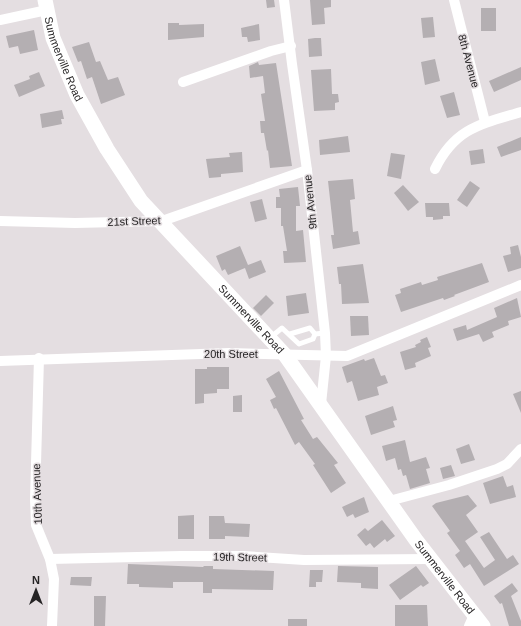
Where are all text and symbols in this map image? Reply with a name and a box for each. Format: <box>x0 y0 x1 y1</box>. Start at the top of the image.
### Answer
street label: Summerville Road <box>43 15 85 103</box>
street label: 8th Avenue <box>456 33 482 89</box>
street label: 9th Avenue <box>301 174 319 230</box>
street label: 21st Street <box>107 214 161 228</box>
street label: Summerville Road <box>216 282 286 356</box>
street label: 20th Street <box>204 348 258 360</box>
street label: 10th Avenue <box>30 463 44 525</box>
street label: Summerville Road <box>412 538 477 616</box>
street label: 19th Street <box>213 551 267 563</box>
north arrow <box>16 570 56 610</box>
text: N <box>32 574 40 586</box>

